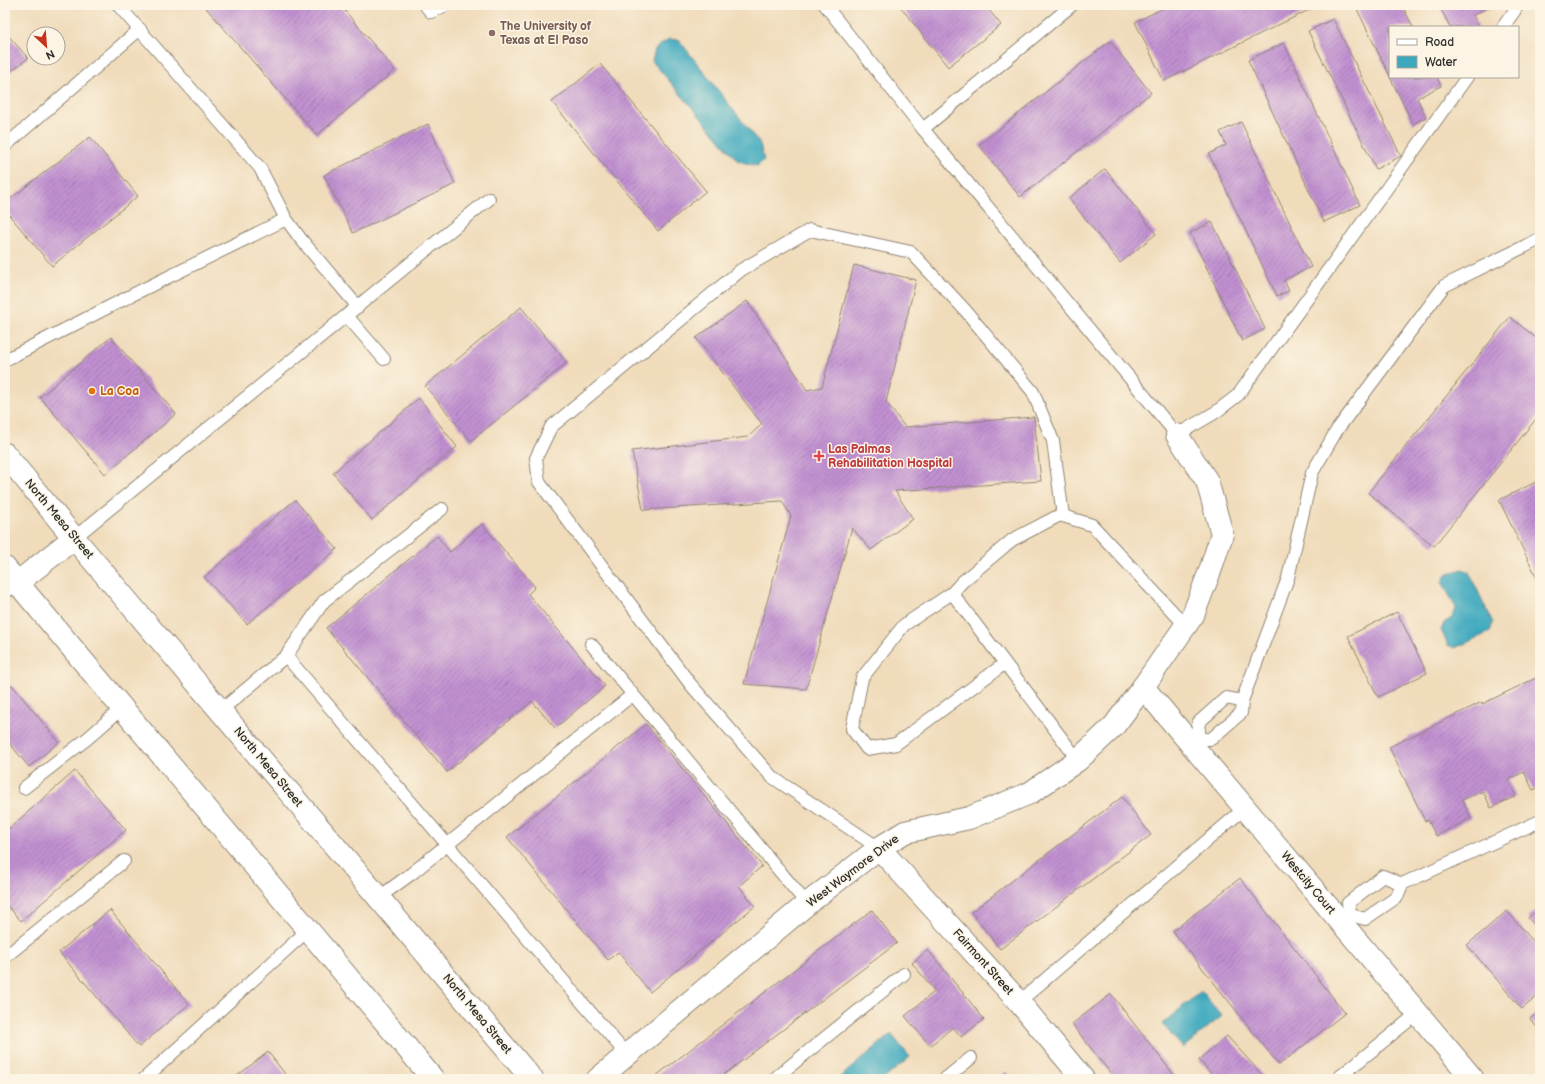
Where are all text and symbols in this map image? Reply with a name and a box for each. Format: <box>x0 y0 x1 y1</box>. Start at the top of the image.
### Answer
place label: The University of Texas at El Paso <box>500 19 592 48</box>
north arrow <box>26 26 66 66</box>
legend <box>1389 26 1519 78</box>
marker: The University of Texas at El Paso <box>487 28 497 38</box>
text: Road <box>1425 35 1454 50</box>
text: N <box>44 47 57 62</box>
text: Water <box>1425 55 1457 70</box>
place label: La Coa <box>100 384 139 399</box>
marker: La Coa <box>87 386 97 396</box>
place label: Las Palmas Rehabilitation Hospital <box>828 442 952 471</box>
marker: Las Palmas Rehabilitation Hospital <box>813 450 825 462</box>
street label: North Mesa Street <box>21 476 97 562</box>
street label: North Mesa Street <box>230 724 306 810</box>
street label: West Waymore Drive <box>804 831 902 911</box>
street label: Westcity Court <box>1277 849 1339 918</box>
street label: Fairmont Street <box>949 926 1017 998</box>
street label: North Mesa Street <box>439 971 515 1057</box>

